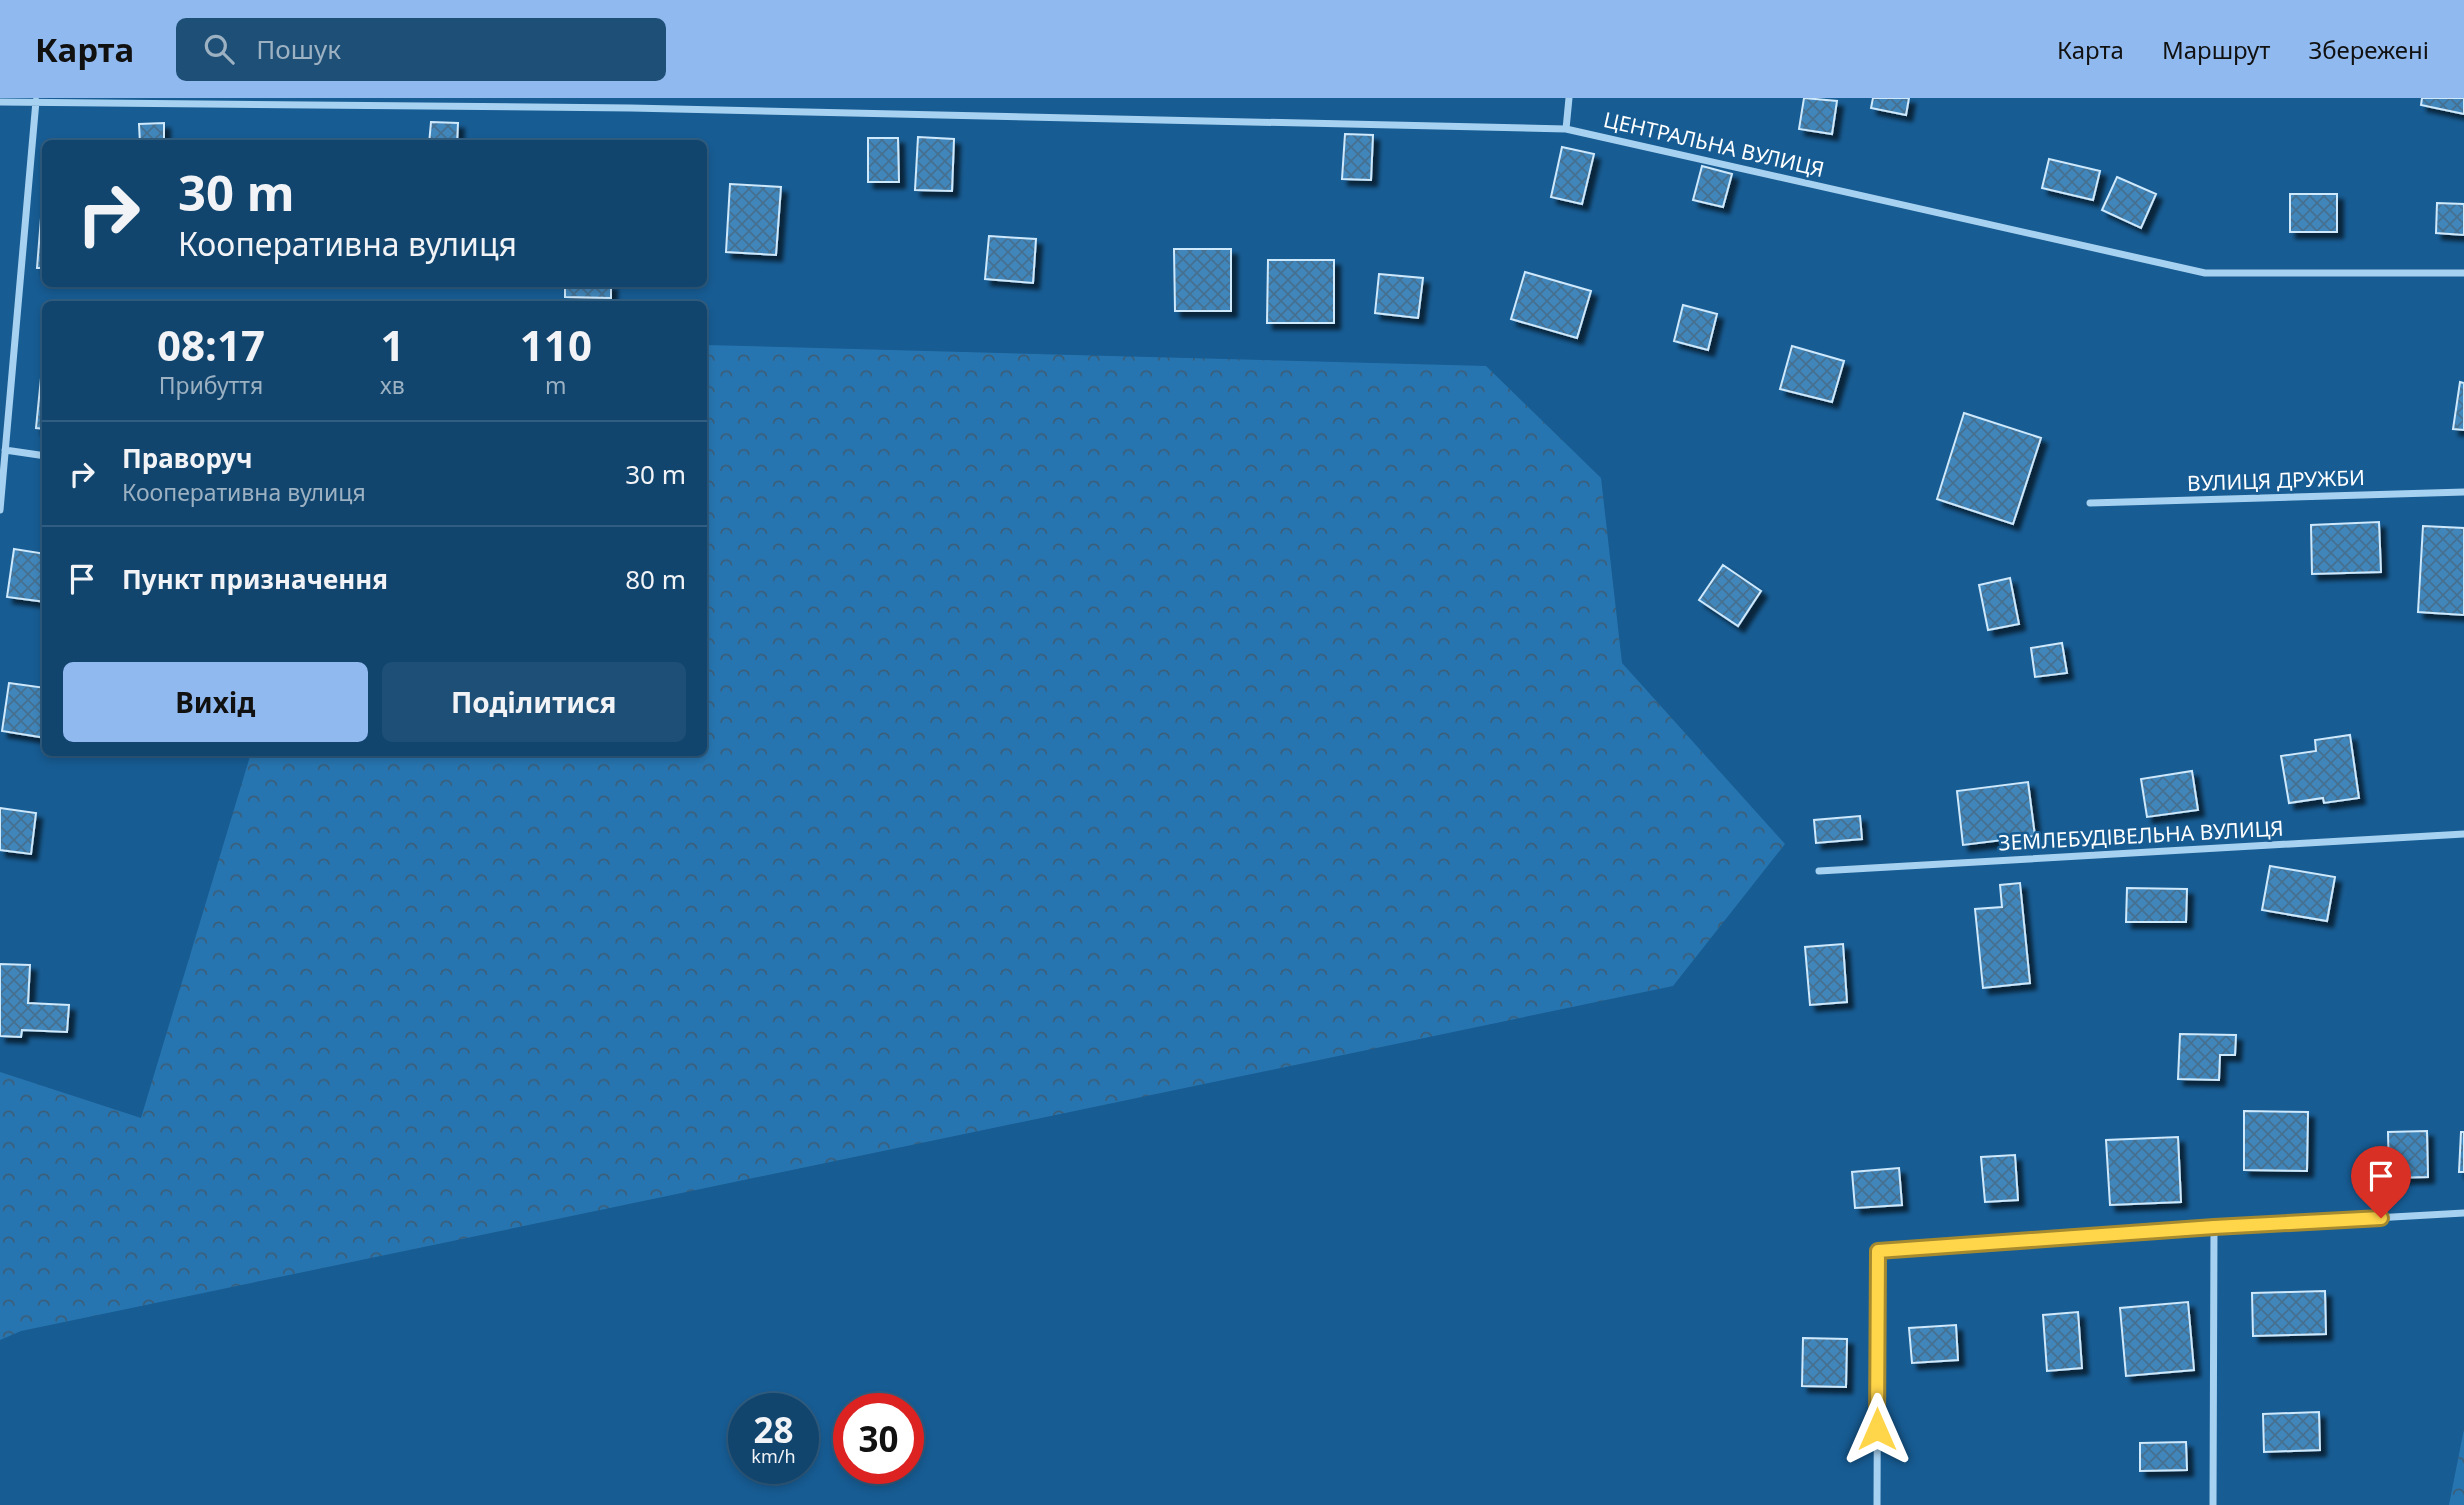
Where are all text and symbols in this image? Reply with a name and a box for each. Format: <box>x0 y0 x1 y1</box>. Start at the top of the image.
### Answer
search box <box>176 18 666 81</box>
text: Карта <box>35 27 134 72</box>
icon: search <box>200 30 238 68</box>
text: Пошук <box>256 31 341 67</box>
text: Карта <box>2057 33 2124 66</box>
text: Маршрут <box>2162 33 2270 66</box>
text: Збережені <box>2308 33 2429 66</box>
street label: ЦЕНТРАЛЬНА ВУЛИЦЯ <box>1601 105 1827 183</box>
text: 30 m <box>178 159 295 225</box>
icon: right <box>63 168 154 259</box>
text: Кооперативна вулиця <box>178 222 517 265</box>
text: 08:17 <box>157 316 265 373</box>
text: 1 <box>380 316 404 373</box>
text: 110 <box>520 316 592 373</box>
text: Прибуття <box>159 369 263 401</box>
text: хв <box>380 369 405 401</box>
text: m <box>545 369 567 401</box>
text: Праворуч <box>122 440 253 476</box>
icon: right <box>63 455 101 493</box>
text: 30 m <box>625 456 686 492</box>
street label: ВУЛИЦЯ ДРУЖБИ <box>2187 463 2365 497</box>
text: Кооперативна вулиця <box>122 476 366 508</box>
icon: arrive <box>63 560 101 598</box>
text: Пункт призначення <box>122 561 388 597</box>
text: 80 m <box>625 561 686 597</box>
button: Вихід <box>63 662 368 742</box>
button: Поділитися <box>382 662 686 742</box>
street label: ЗЕМЛЕБУДІВЕЛЬНА ВУЛИЦЯ <box>1998 814 2284 856</box>
pin <box>2351 1146 2411 1218</box>
icon: arrive <box>2362 1157 2400 1195</box>
position arrow <box>1840 1392 1914 1466</box>
speed limit sign: 30 <box>833 1393 924 1484</box>
text: 28 <box>753 1406 794 1453</box>
text: km/h <box>751 1444 796 1468</box>

